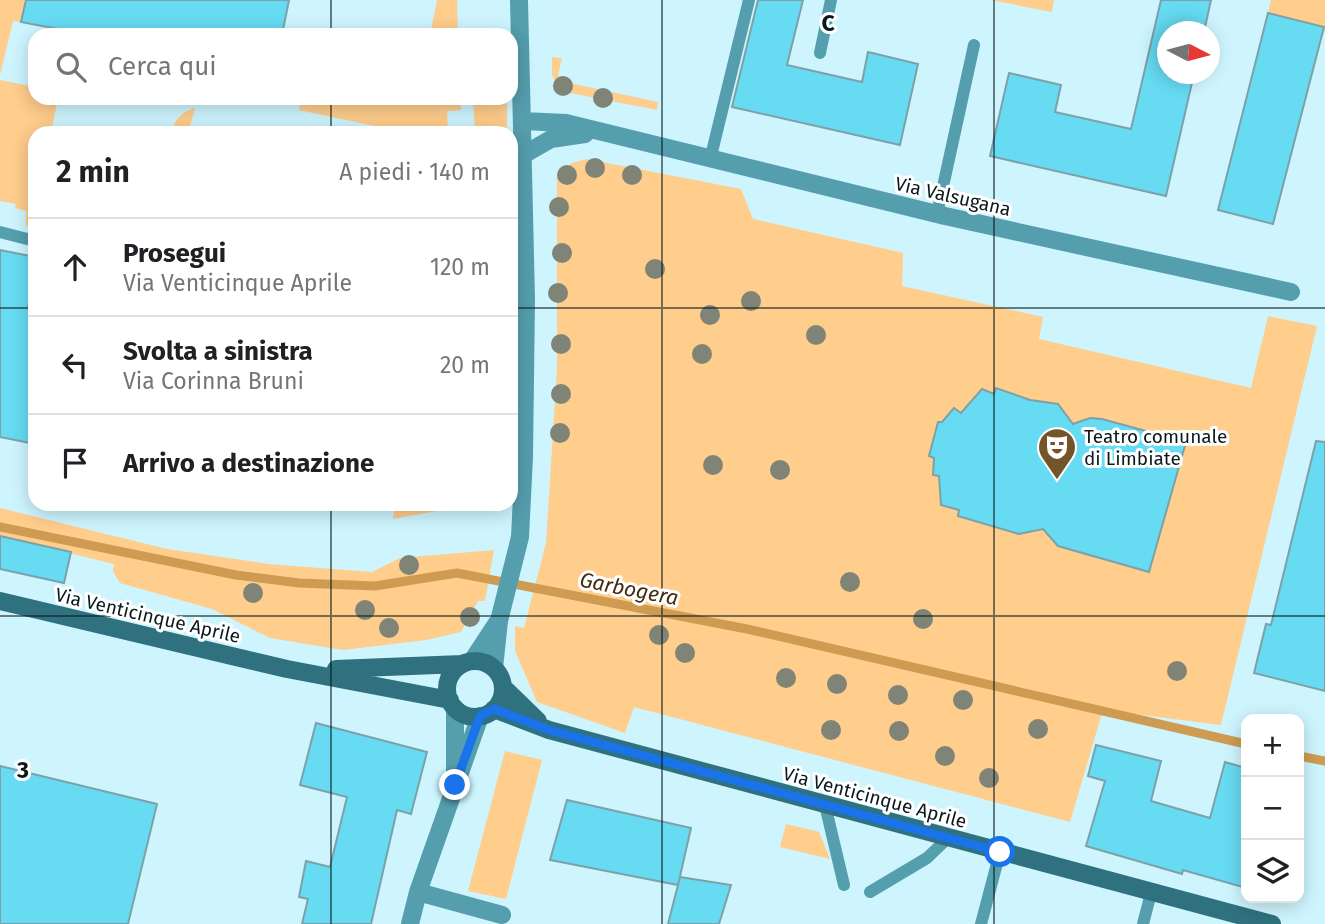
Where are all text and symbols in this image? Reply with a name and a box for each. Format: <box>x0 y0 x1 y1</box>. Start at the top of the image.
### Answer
text: C <box>821 9 835 37</box>
north arrow <box>1157 21 1220 84</box>
search box <box>28 28 518 105</box>
icon: search <box>52 48 90 86</box>
text: Cerca qui <box>108 51 217 82</box>
text: 2 min <box>56 154 130 190</box>
text: A piedi · 140 m <box>339 158 490 186</box>
street label: Via Valsugana <box>893 172 1013 221</box>
text: Prosegui <box>123 238 226 269</box>
icon: ahead <box>56 248 94 286</box>
text: 120 m <box>430 253 490 281</box>
text: Via Venticinque Aprile <box>123 269 352 297</box>
text: Svolta a sinistra <box>123 336 313 367</box>
icon: left <box>56 346 94 384</box>
text: 20 m <box>440 351 490 379</box>
text: Via Corinna Bruni <box>123 367 304 395</box>
place label: Teatro comunale di Limbiate <box>1084 425 1227 470</box>
theatre icon: Teatro comunale di Limbiate <box>1036 426 1078 481</box>
icon: arrive <box>56 444 94 482</box>
text: Arrivo a destinazione <box>123 448 374 479</box>
water label: Garbogera <box>578 567 680 611</box>
street label: Via Venticinque Aprile <box>53 583 243 648</box>
map controls <box>1241 714 1304 903</box>
button: + <box>1241 714 1304 777</box>
text: 3 <box>16 756 29 784</box>
street label: Via Venticinque Aprile <box>781 762 969 833</box>
route end <box>439 769 470 800</box>
button: − <box>1241 777 1304 840</box>
route start <box>984 836 1015 867</box>
button: layers <box>1241 840 1304 903</box>

